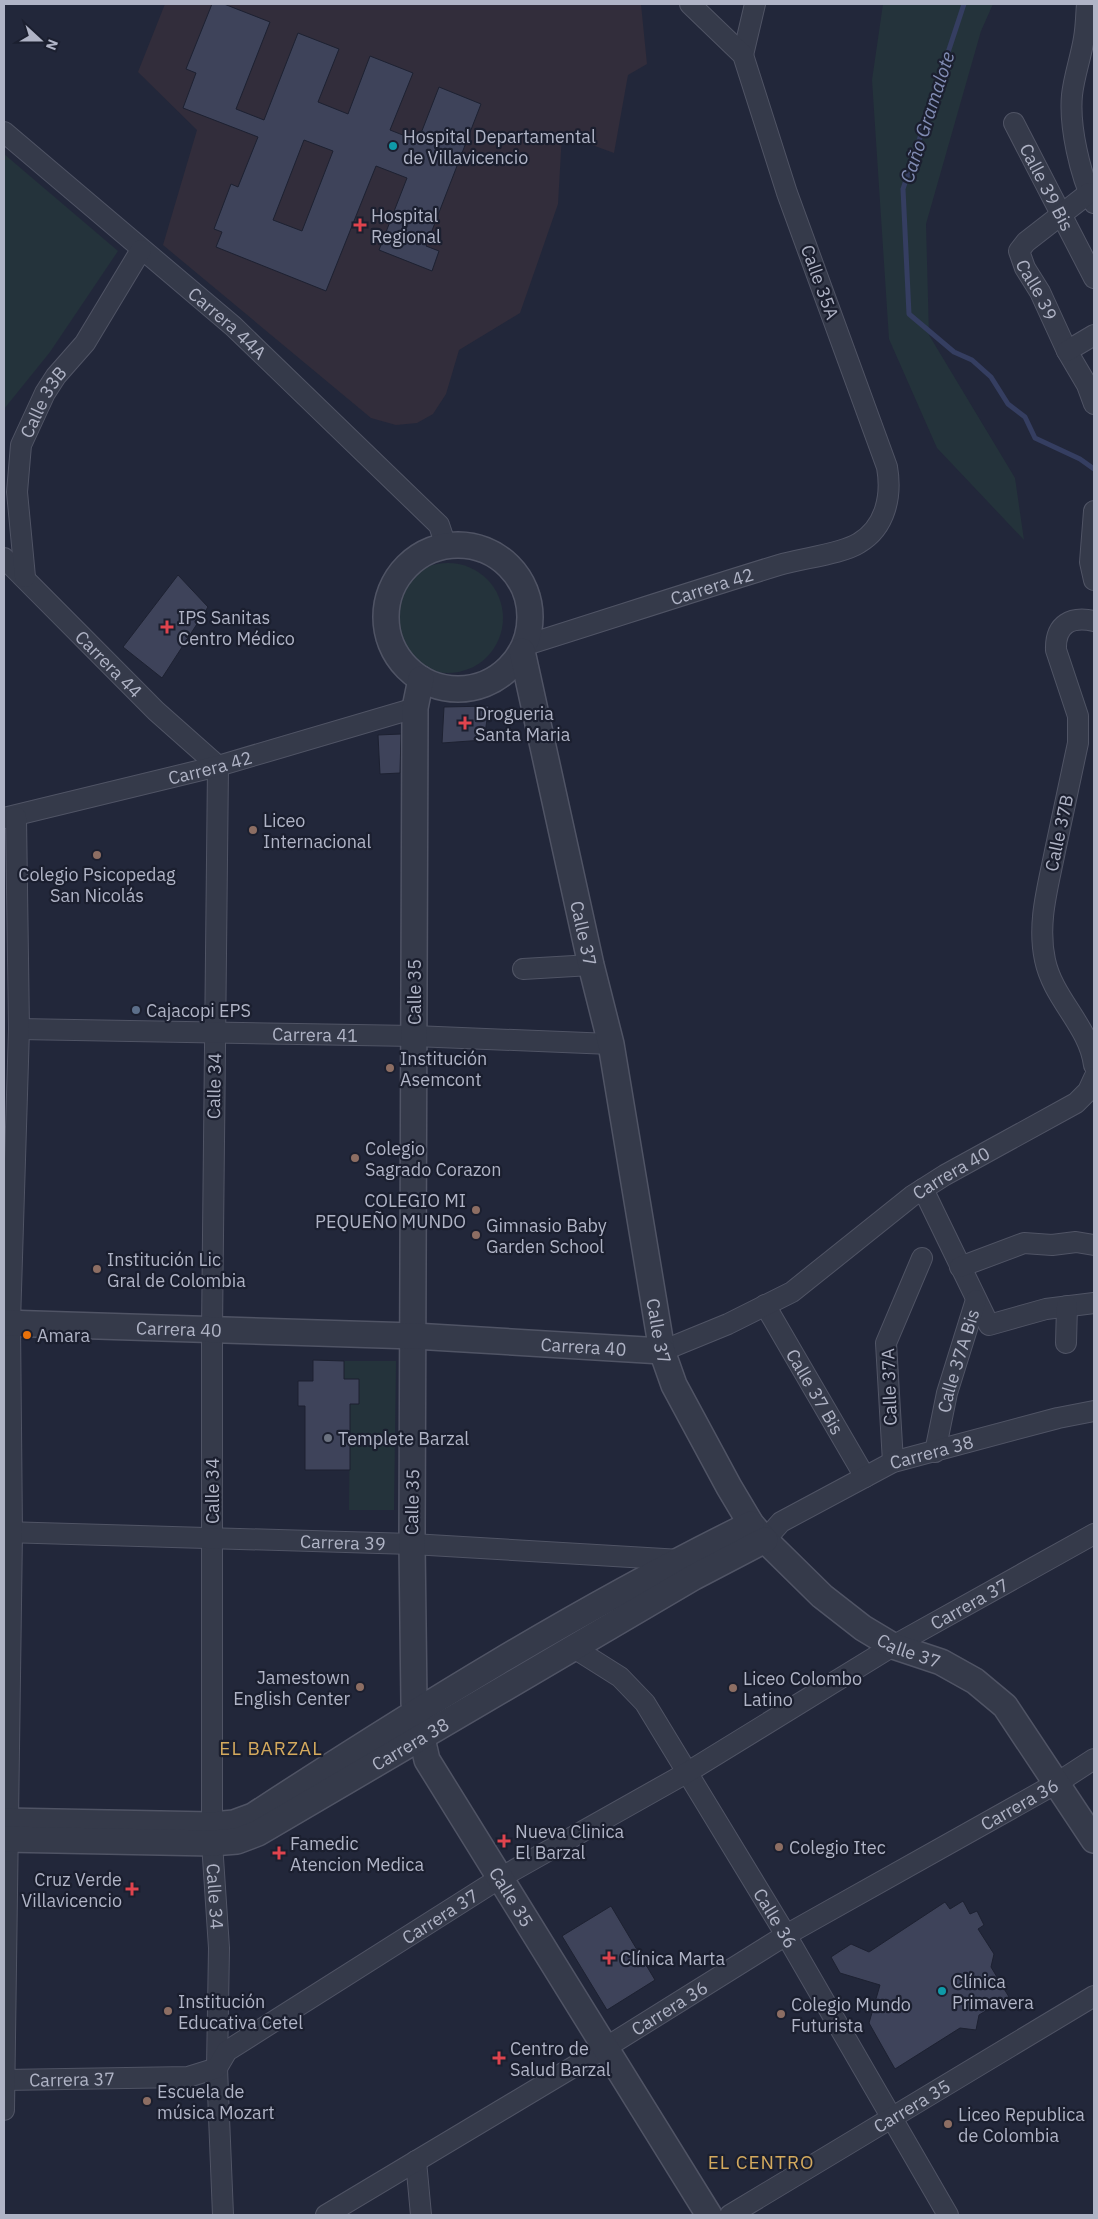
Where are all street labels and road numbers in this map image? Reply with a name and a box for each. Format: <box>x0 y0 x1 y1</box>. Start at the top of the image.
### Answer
street label: Calle 39 Bis <box>1015 139 1079 235</box>
street label: Calle 35A <box>796 242 844 323</box>
street label: Calle 39 <box>1011 256 1063 324</box>
street label: Carrera 44A <box>184 282 272 364</box>
street label: Calle 33B <box>15 361 71 441</box>
street label: Carrera 42 <box>667 562 756 610</box>
street label: Carrera 44 <box>71 625 148 702</box>
street label: Carrera 42 <box>166 745 255 789</box>
street label: Calle 37B <box>1040 792 1078 874</box>
street label: Calle 37 <box>566 898 602 968</box>
street label: Calle 35 <box>403 959 426 1025</box>
street label: Carrera 41 <box>272 1022 358 1047</box>
street label: Calle 34 <box>202 1052 226 1119</box>
street label: Carrera 40 <box>908 1141 994 1204</box>
street label: Calle 37 <box>642 1296 677 1367</box>
street label: Calle 37A Bis <box>932 1306 984 1415</box>
street label: Carrera 40 <box>136 1316 222 1341</box>
street label: Carrera 40 <box>540 1332 627 1360</box>
street label: Calle 37 Bis <box>781 1344 849 1439</box>
street label: Calle 37A <box>876 1347 902 1426</box>
street label: Carrera 38 <box>887 1430 976 1474</box>
street label: Calle 34 <box>201 1458 224 1524</box>
street label: Calle 35 <box>400 1469 424 1535</box>
street label: Carrera 39 <box>300 1529 386 1555</box>
street label: Carrera 37 <box>926 1573 1012 1634</box>
street label: Calle 37 <box>873 1628 944 1673</box>
street label: Carrera 38 <box>367 1712 453 1775</box>
street label: Carrera 36 <box>976 1773 1062 1835</box>
street label: Calle 34 <box>202 1862 229 1930</box>
street label: Calle 35 <box>485 1863 539 1931</box>
street label: Carrera 37 <box>397 1883 482 1949</box>
street label: Calle 36 <box>749 1884 803 1952</box>
street label: Carrera 36 <box>627 1975 712 2040</box>
street label: Carrera 37 <box>29 2067 115 2091</box>
street label: Carrera 35 <box>869 2074 954 2138</box>

